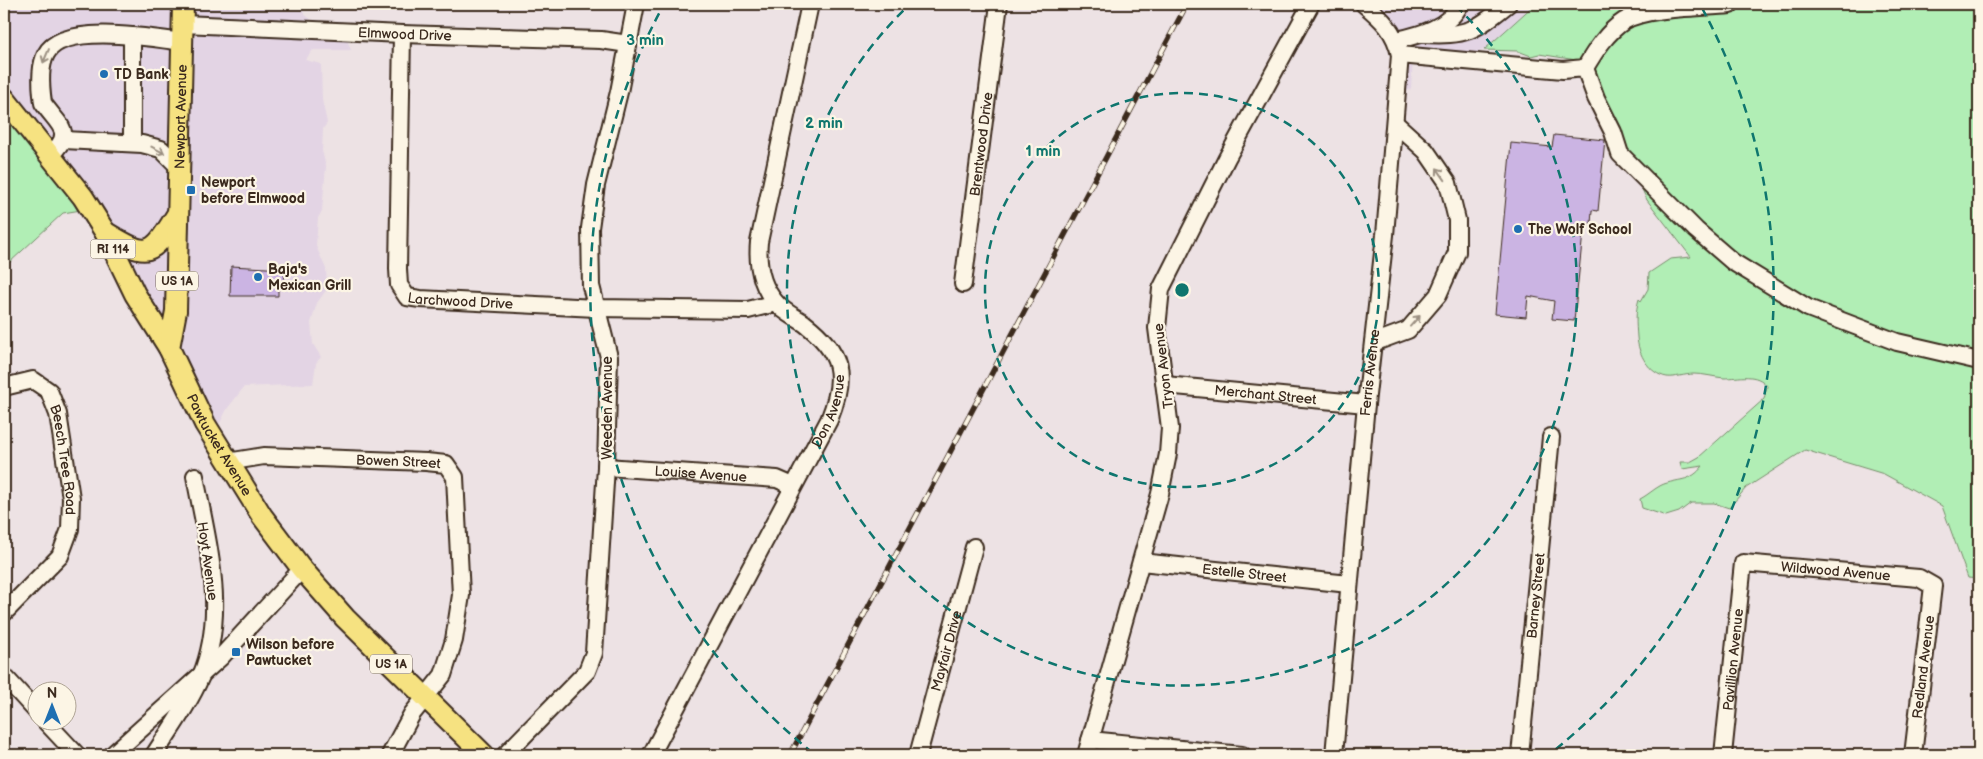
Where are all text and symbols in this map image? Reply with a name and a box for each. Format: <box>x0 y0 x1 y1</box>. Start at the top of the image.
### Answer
street label: Elmwood Drive <box>358 24 452 44</box>
text: 3 min <box>626 31 664 50</box>
one-way arrow <box>41 48 51 63</box>
street label: Newport Avenue <box>171 64 191 169</box>
place label: TD Bank <box>114 66 169 83</box>
marker: TD Bank <box>98 68 110 80</box>
street label: Brentwood Drive <box>966 91 997 197</box>
text: 2 min <box>805 114 843 133</box>
text: 1 min <box>1025 142 1061 161</box>
one-way arrow <box>151 145 166 155</box>
one-way arrow <box>1436 167 1446 181</box>
place label: Newport before Elmwood <box>201 174 305 207</box>
marker: Newport before Elmwood <box>185 184 197 196</box>
place label: The Wolf School <box>1528 221 1631 238</box>
marker: The Wolf School <box>1512 223 1524 235</box>
road number: RI 114 <box>90 240 136 258</box>
place label: Baja's Mexican Grill <box>268 261 351 294</box>
marker: Baja's Mexican Grill <box>252 271 264 283</box>
road number: US 1A <box>156 272 198 290</box>
centre of rings <box>1173 281 1191 299</box>
street label: Larchwood Drive <box>406 289 513 313</box>
one-way arrow <box>1410 314 1421 327</box>
street label: Tryon Avenue <box>1150 322 1177 410</box>
street label: Ferris Avenue <box>1357 328 1383 417</box>
street label: Weeden Avenue <box>599 356 616 460</box>
street label: Don Avenue <box>808 374 848 450</box>
street label: Merchant Street <box>1214 382 1318 408</box>
street label: Pawtucket Avenue <box>183 391 255 499</box>
street label: Beech Tree Road <box>46 402 79 515</box>
street label: Bowen Street <box>356 451 442 473</box>
street label: Louise Avenue <box>654 462 748 486</box>
street label: Hoyt Avenue <box>194 521 221 602</box>
street label: Barney Street <box>1523 551 1549 639</box>
street label: Wildwood Avenue <box>1780 558 1891 585</box>
street label: Estelle Street <box>1201 561 1288 586</box>
street label: Mayfair Drive <box>928 608 966 693</box>
street label: Pavillion Avenue <box>1720 608 1747 711</box>
street label: Redland Avenue <box>1909 614 1938 720</box>
place label: Wilson before Pawtucket <box>246 636 334 669</box>
marker: Wilson before Pawtucket <box>230 646 242 658</box>
road number: US 1A <box>370 654 412 674</box>
north arrow <box>28 682 78 732</box>
text: N <box>47 685 57 702</box>

